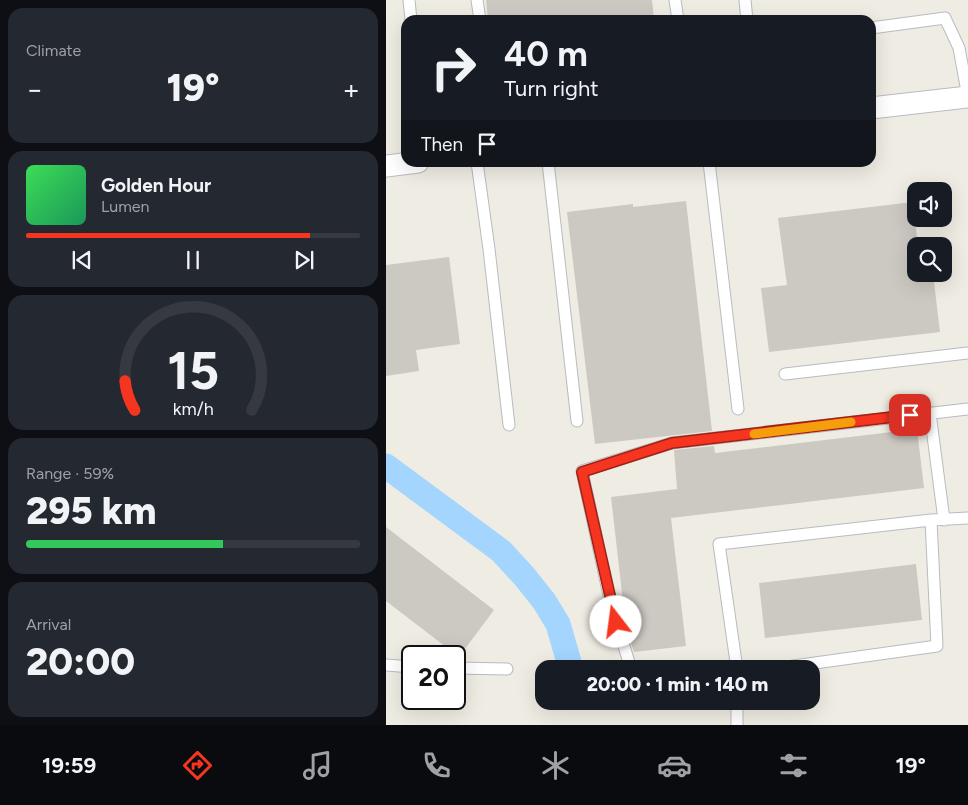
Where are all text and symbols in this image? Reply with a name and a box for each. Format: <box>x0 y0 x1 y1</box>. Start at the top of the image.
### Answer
text: 40 m <box>504 33 588 75</box>
icon: right <box>421 35 486 100</box>
text: Climate <box>26 41 81 60</box>
text: 19° <box>166 65 220 111</box>
text: − <box>26 72 43 106</box>
text: + <box>343 72 360 106</box>
text: Turn right <box>504 75 599 102</box>
icon: arrive <box>473 130 501 158</box>
text: Then <box>421 133 463 156</box>
text: Golden Hour <box>101 174 211 197</box>
map controls <box>907 182 952 282</box>
button: sound <box>907 182 952 227</box>
text: Lumen <box>101 197 150 216</box>
button: search <box>907 237 952 282</box>
icon: previous <box>68 246 96 274</box>
icon: pause <box>179 246 207 274</box>
icon: next <box>290 246 318 274</box>
text: 15 <box>167 340 219 402</box>
pin <box>889 394 931 436</box>
text: km/h <box>173 398 213 419</box>
icon: arrive <box>896 401 924 429</box>
text: Range · 59% <box>26 464 114 483</box>
text: 295 km <box>26 488 157 534</box>
position arrow <box>589 595 641 647</box>
text: Arrival <box>26 615 71 634</box>
text: 20:00 <box>26 639 135 685</box>
speed limit sign: 20 <box>401 645 466 710</box>
text: 20:00 · 1 min · 140 m <box>587 673 768 696</box>
icon: directions <box>180 748 215 783</box>
icon: music <box>300 748 335 783</box>
icon: phone <box>419 748 454 783</box>
icon: climate <box>538 748 573 783</box>
icon: car <box>657 748 692 783</box>
icon: filters <box>776 748 811 783</box>
text: 19:59 <box>42 752 96 779</box>
text: 19° <box>896 752 926 779</box>

